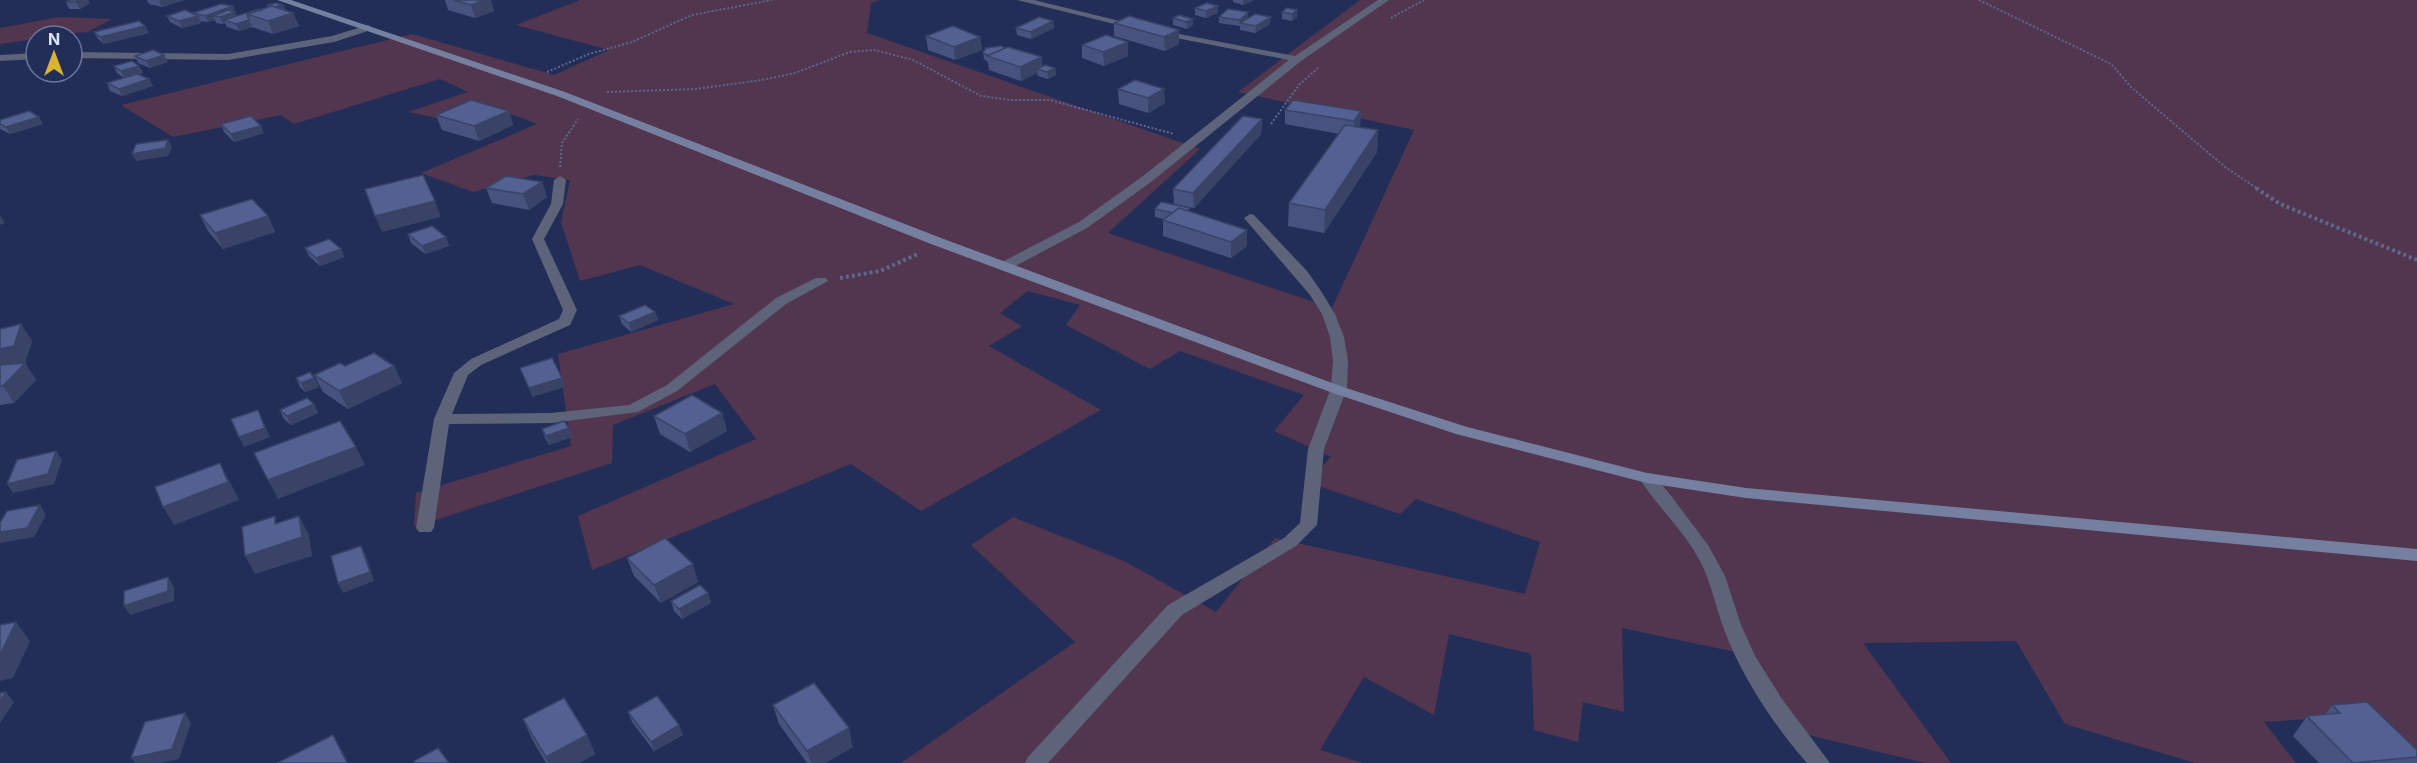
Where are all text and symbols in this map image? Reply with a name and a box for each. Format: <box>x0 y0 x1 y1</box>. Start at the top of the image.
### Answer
north arrow <box>24 24 84 84</box>
text: N <box>48 29 60 49</box>

